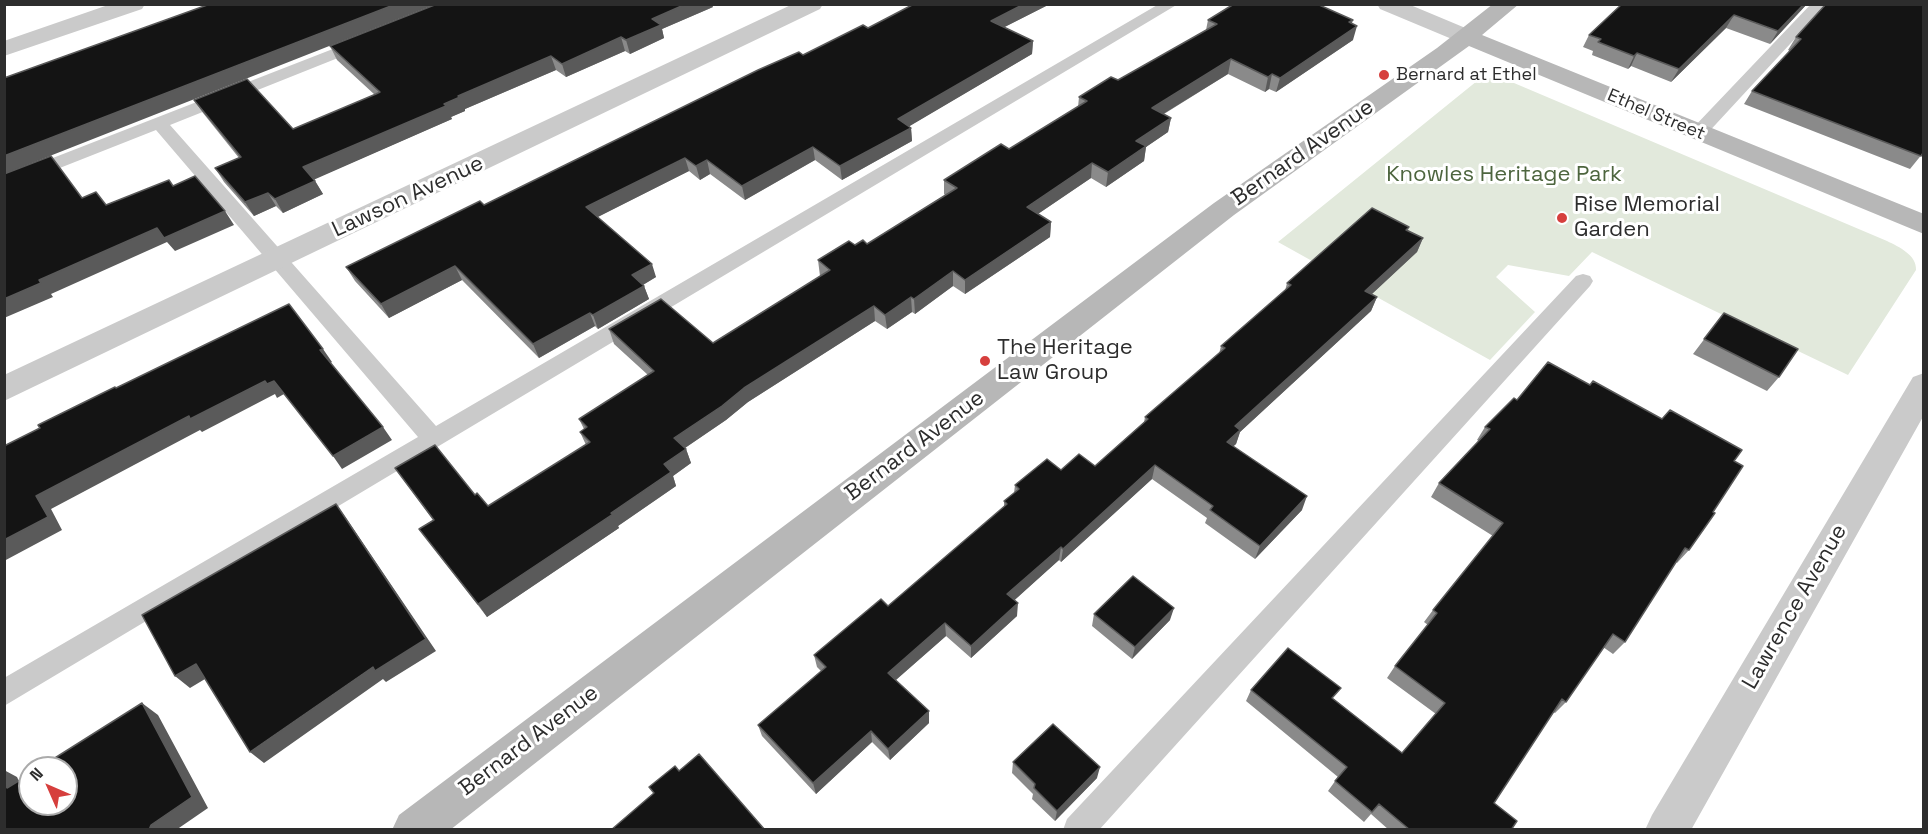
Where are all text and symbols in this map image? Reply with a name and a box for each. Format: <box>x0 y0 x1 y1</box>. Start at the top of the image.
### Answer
place label: Bernard at Ethel <box>1396 64 1537 86</box>
marker: Bernard at Ethel <box>1377 68 1391 82</box>
street label: Ethel Street <box>1604 85 1708 145</box>
street label: Bernard Avenue <box>1227 94 1379 212</box>
street label: Lawson Avenue <box>328 150 488 244</box>
park label: Knowles Heritage Park <box>1386 162 1622 188</box>
place label: Rise Memorial Garden <box>1574 192 1720 243</box>
marker: Rise Memorial Garden <box>1555 211 1569 225</box>
place label: The Heritage Law Group <box>997 335 1133 386</box>
marker: The Heritage Law Group <box>978 354 992 368</box>
street label: Bernard Avenue <box>840 385 990 507</box>
street label: Lawrence Avenue <box>1737 520 1853 694</box>
street label: Bernard Avenue <box>454 680 604 802</box>
north arrow <box>18 756 78 816</box>
text: N <box>25 763 48 786</box>

